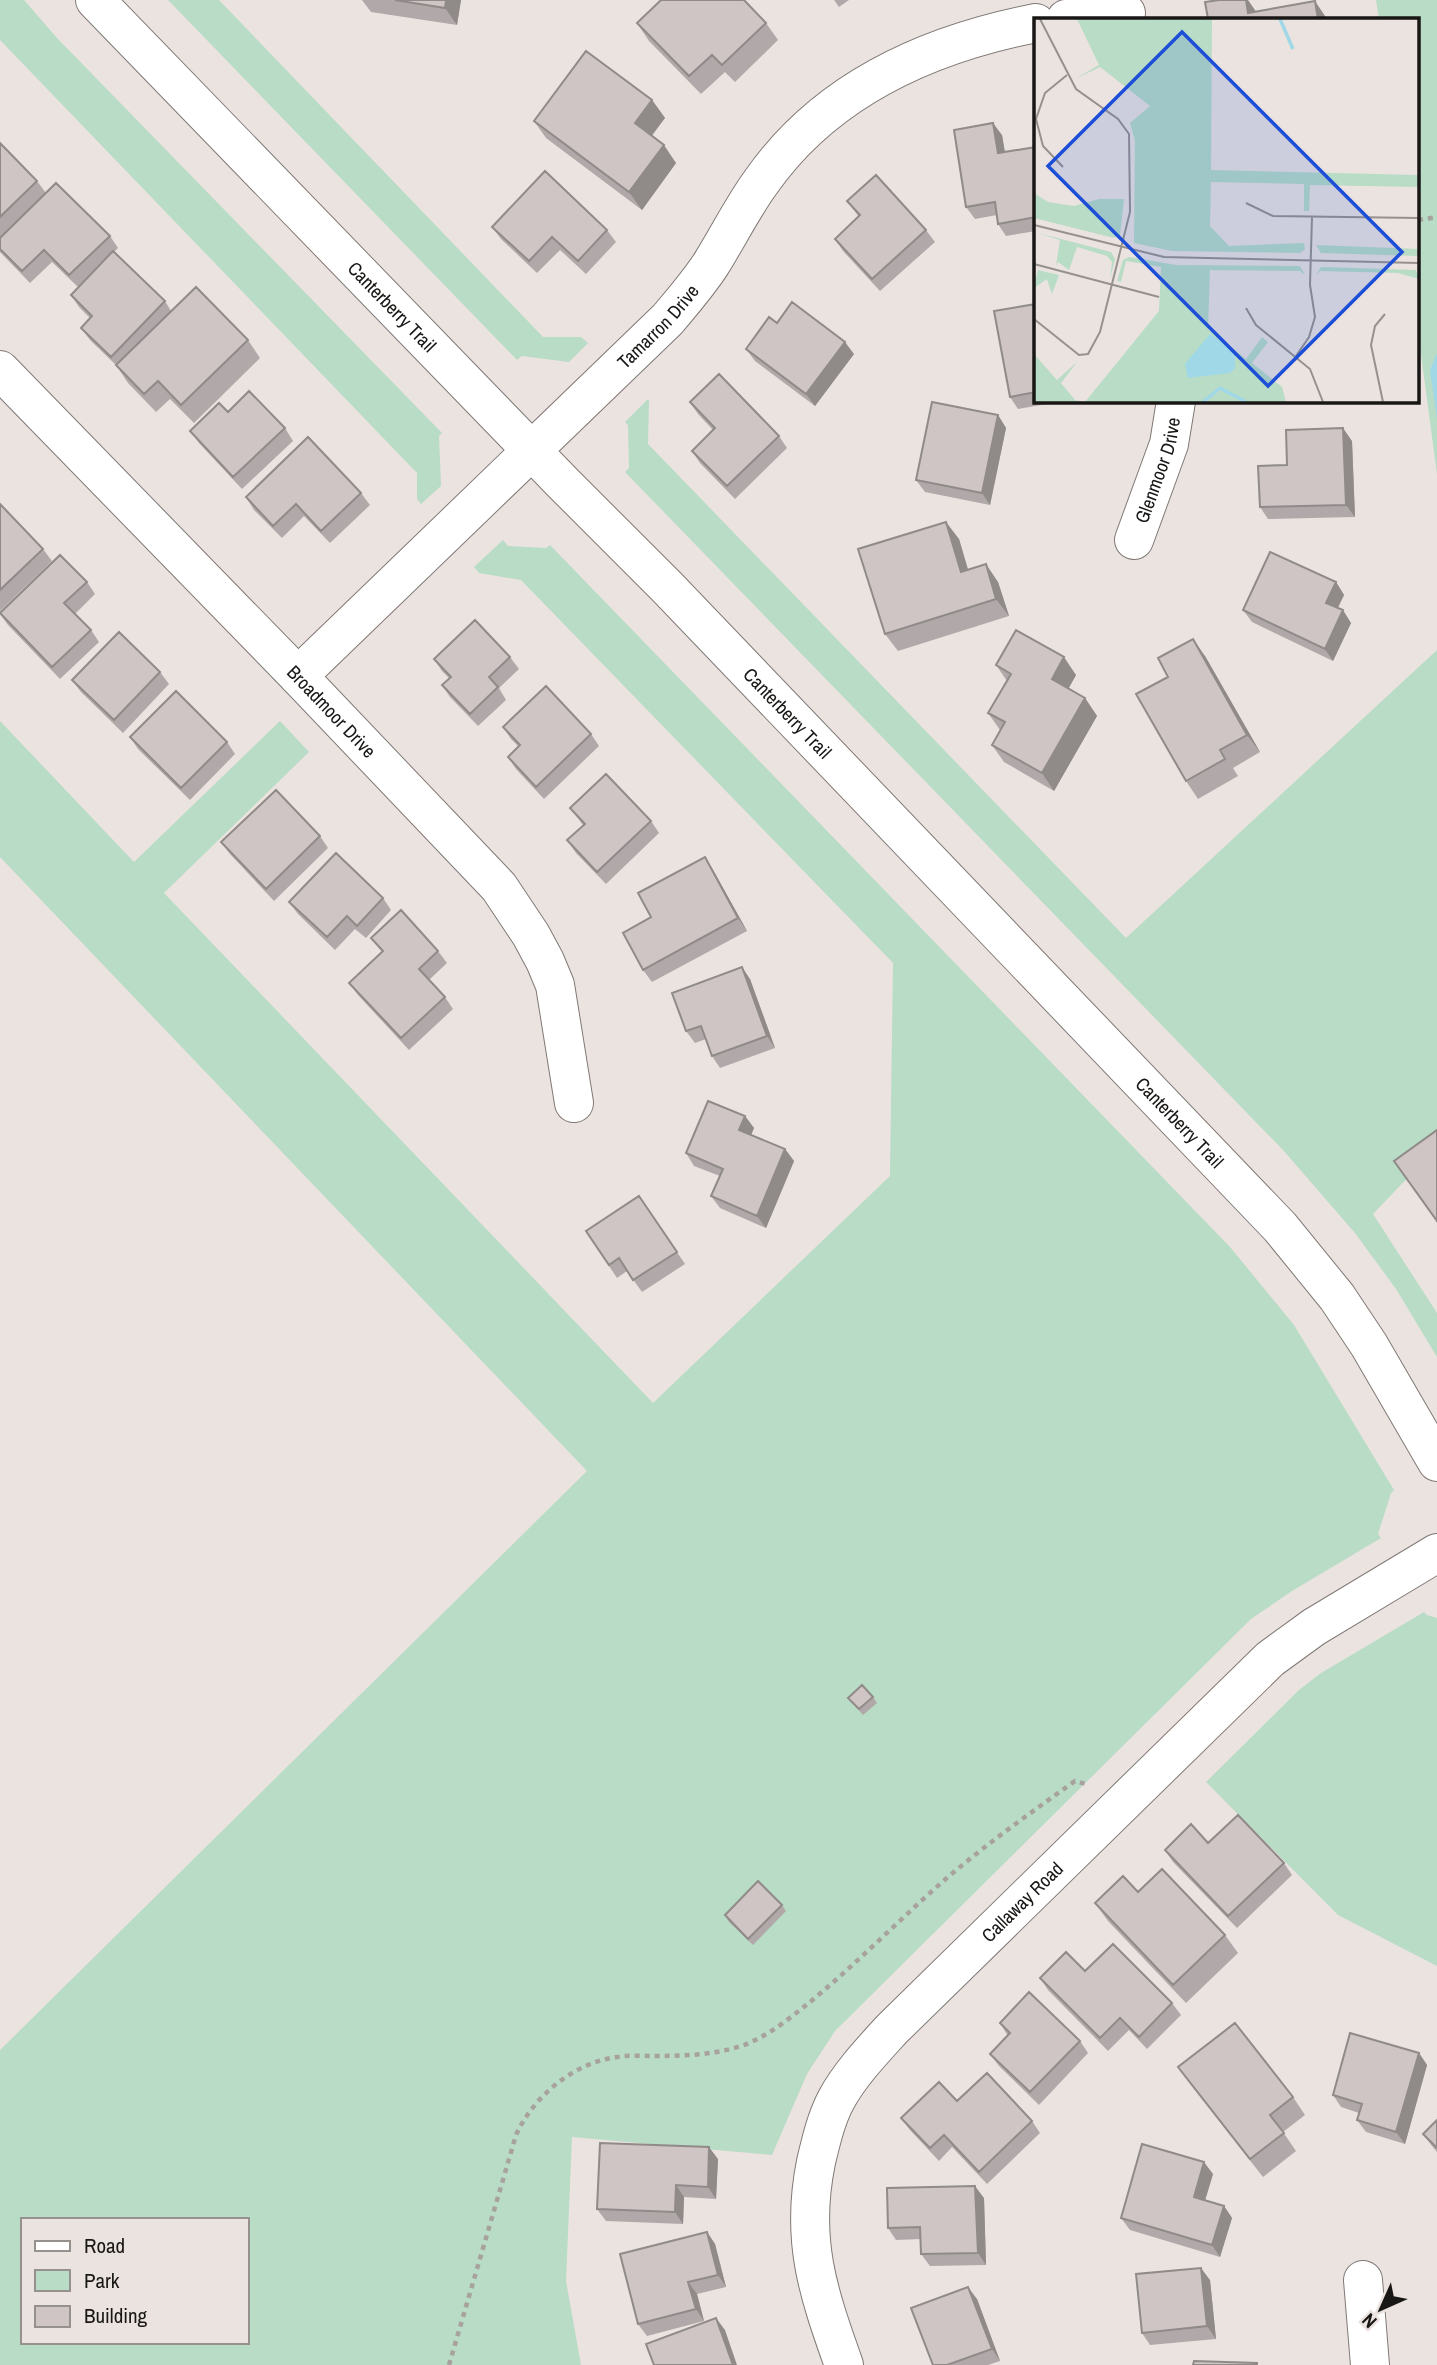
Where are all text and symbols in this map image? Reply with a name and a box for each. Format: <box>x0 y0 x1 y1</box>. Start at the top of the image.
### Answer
inset map <box>1034 18 1420 402</box>
street label: Canterberry Trail <box>342 256 442 358</box>
street label: Tamarron Drive <box>611 279 705 374</box>
street label: Glenmoor Drive <box>1128 415 1186 527</box>
street label: Broadmoor Drive <box>281 659 382 763</box>
street label: Canterberry Trail <box>738 662 837 764</box>
street label: Canterberry Trail <box>1130 1071 1230 1174</box>
street label: Callaway Road <box>975 1856 1069 1948</box>
legend <box>21 2218 248 2344</box>
text: Road <box>84 2231 125 2260</box>
text: Park <box>84 2266 120 2295</box>
north arrow <box>1346 2274 1416 2344</box>
text: Building <box>84 2301 148 2330</box>
text: N <box>1356 2308 1382 2334</box>

